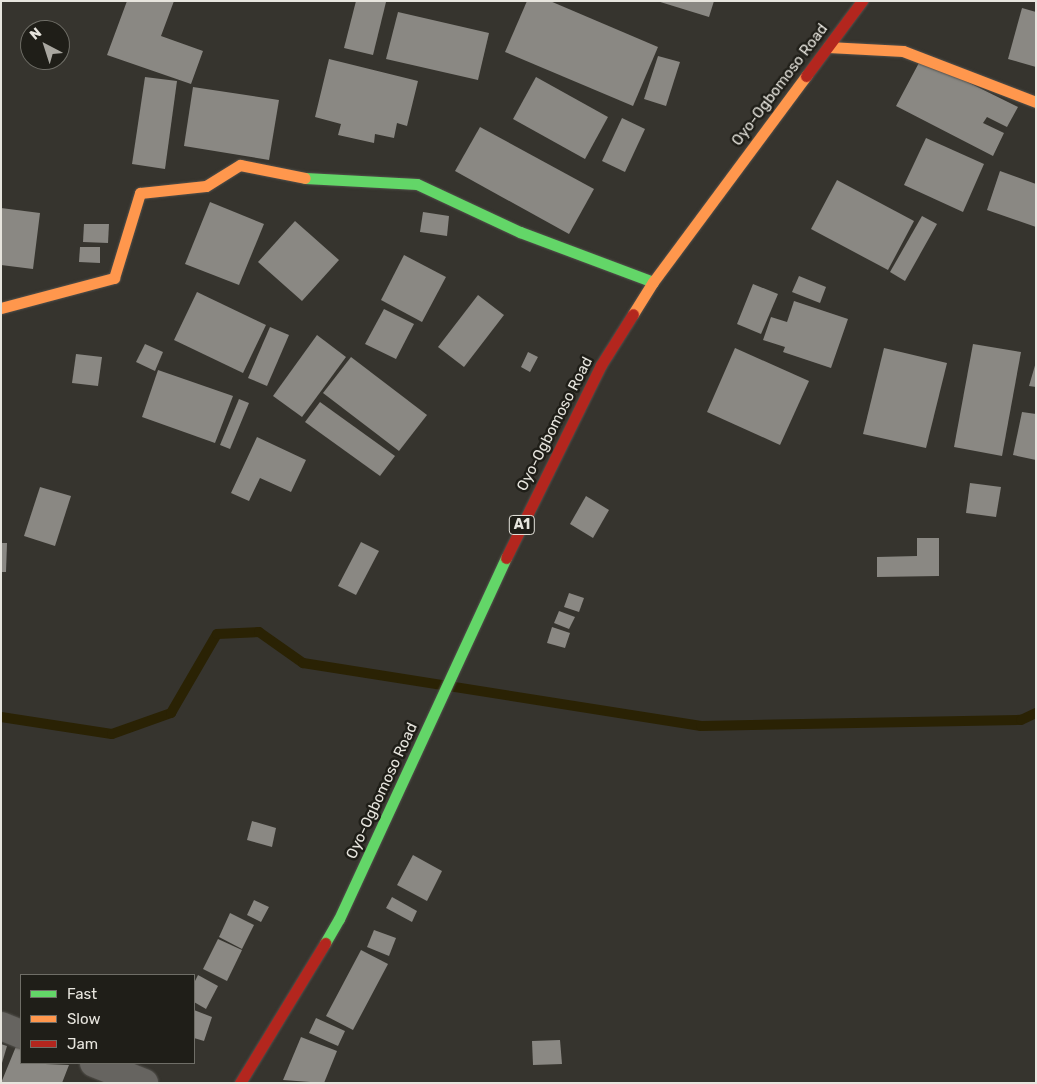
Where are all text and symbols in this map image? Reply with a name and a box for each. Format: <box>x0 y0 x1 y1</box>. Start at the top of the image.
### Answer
north arrow <box>20 20 70 70</box>
street label: Oyo-Ogbomoso Road <box>728 20 832 150</box>
text: N <box>26 24 45 44</box>
street label: Oyo-Ogbomoso Road <box>513 354 597 494</box>
road number: A1 <box>508 514 536 536</box>
street label: Oyo-Ogbomoso Road <box>343 720 421 862</box>
legend <box>20 974 195 1064</box>
text: Fast <box>67 985 97 1003</box>
text: Slow <box>67 1010 100 1028</box>
text: Jam <box>67 1035 98 1053</box>

